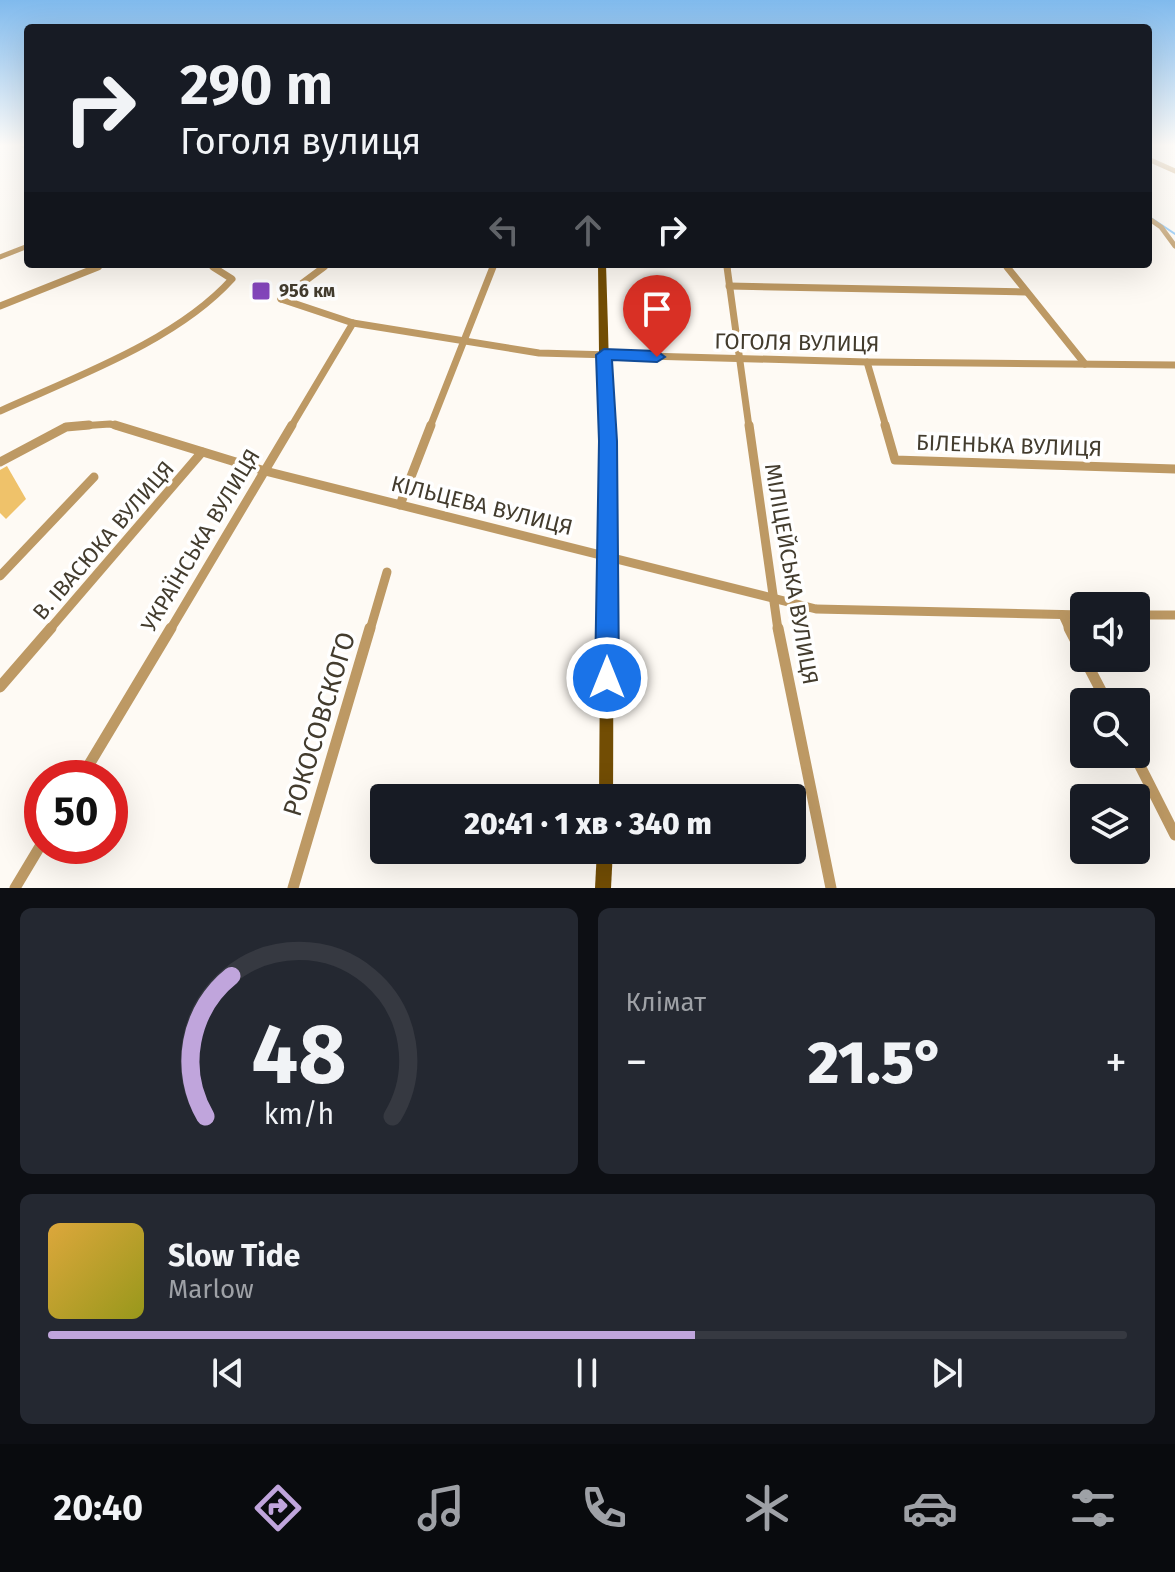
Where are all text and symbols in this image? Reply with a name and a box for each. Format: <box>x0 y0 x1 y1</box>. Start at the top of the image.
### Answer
text: 290 m <box>180 52 333 119</box>
icon: right <box>48 56 152 160</box>
text: Гоголя вулиця <box>180 120 421 164</box>
icon: left <box>482 208 526 252</box>
icon: ahead <box>566 208 610 252</box>
icon: right <box>650 208 694 252</box>
pin <box>623 275 691 357</box>
marker: 956 км <box>250 280 272 302</box>
place label: 956 км <box>279 280 335 302</box>
icon: arrive <box>635 287 679 331</box>
street label: ГОГОЛЯ ВУЛИЦЯ <box>714 328 880 357</box>
street label: БІЛЕНЬКА ВУЛИЦЯ <box>915 429 1102 462</box>
street label: УКРАЇНСЬКА ВУЛИЦЯ <box>135 444 266 637</box>
street label: В. ІВАСЮКА ВУЛИЦЯ <box>27 455 180 625</box>
street label: МІЛІЦЕЙСЬКА ВУЛИЦЯ <box>759 461 824 687</box>
street label: КІЛЬЦЕВА ВУЛИЦЯ <box>388 470 576 541</box>
map controls <box>1070 592 1150 864</box>
button: sound <box>1070 592 1150 672</box>
street label: РОКОСОВСКОГО <box>277 628 362 820</box>
position arrow <box>565 636 649 720</box>
button: search <box>1070 688 1150 768</box>
speed limit sign: 50 <box>24 760 128 864</box>
button: layers <box>1070 784 1150 864</box>
text: 20:41 · 1 хв · 340 m <box>464 806 712 842</box>
text: Клімат <box>626 987 706 1018</box>
text: 48 <box>251 1005 346 1105</box>
text: 21.5° <box>808 1027 945 1099</box>
text: − <box>626 1036 648 1089</box>
text: + <box>1105 1036 1127 1089</box>
text: km/h <box>263 1097 334 1132</box>
text: Slow Tide <box>168 1238 300 1274</box>
text: Marlow <box>168 1274 254 1305</box>
icon: previous <box>206 1351 250 1395</box>
icon: pause <box>565 1351 609 1395</box>
icon: next <box>925 1351 969 1395</box>
icon: directions <box>250 1480 306 1536</box>
icon: music <box>413 1480 469 1536</box>
icon: phone <box>576 1480 632 1536</box>
icon: climate <box>739 1480 795 1536</box>
icon: car <box>902 1480 958 1536</box>
icon: filters <box>1065 1480 1121 1536</box>
text: 20:40 <box>54 1486 143 1530</box>

